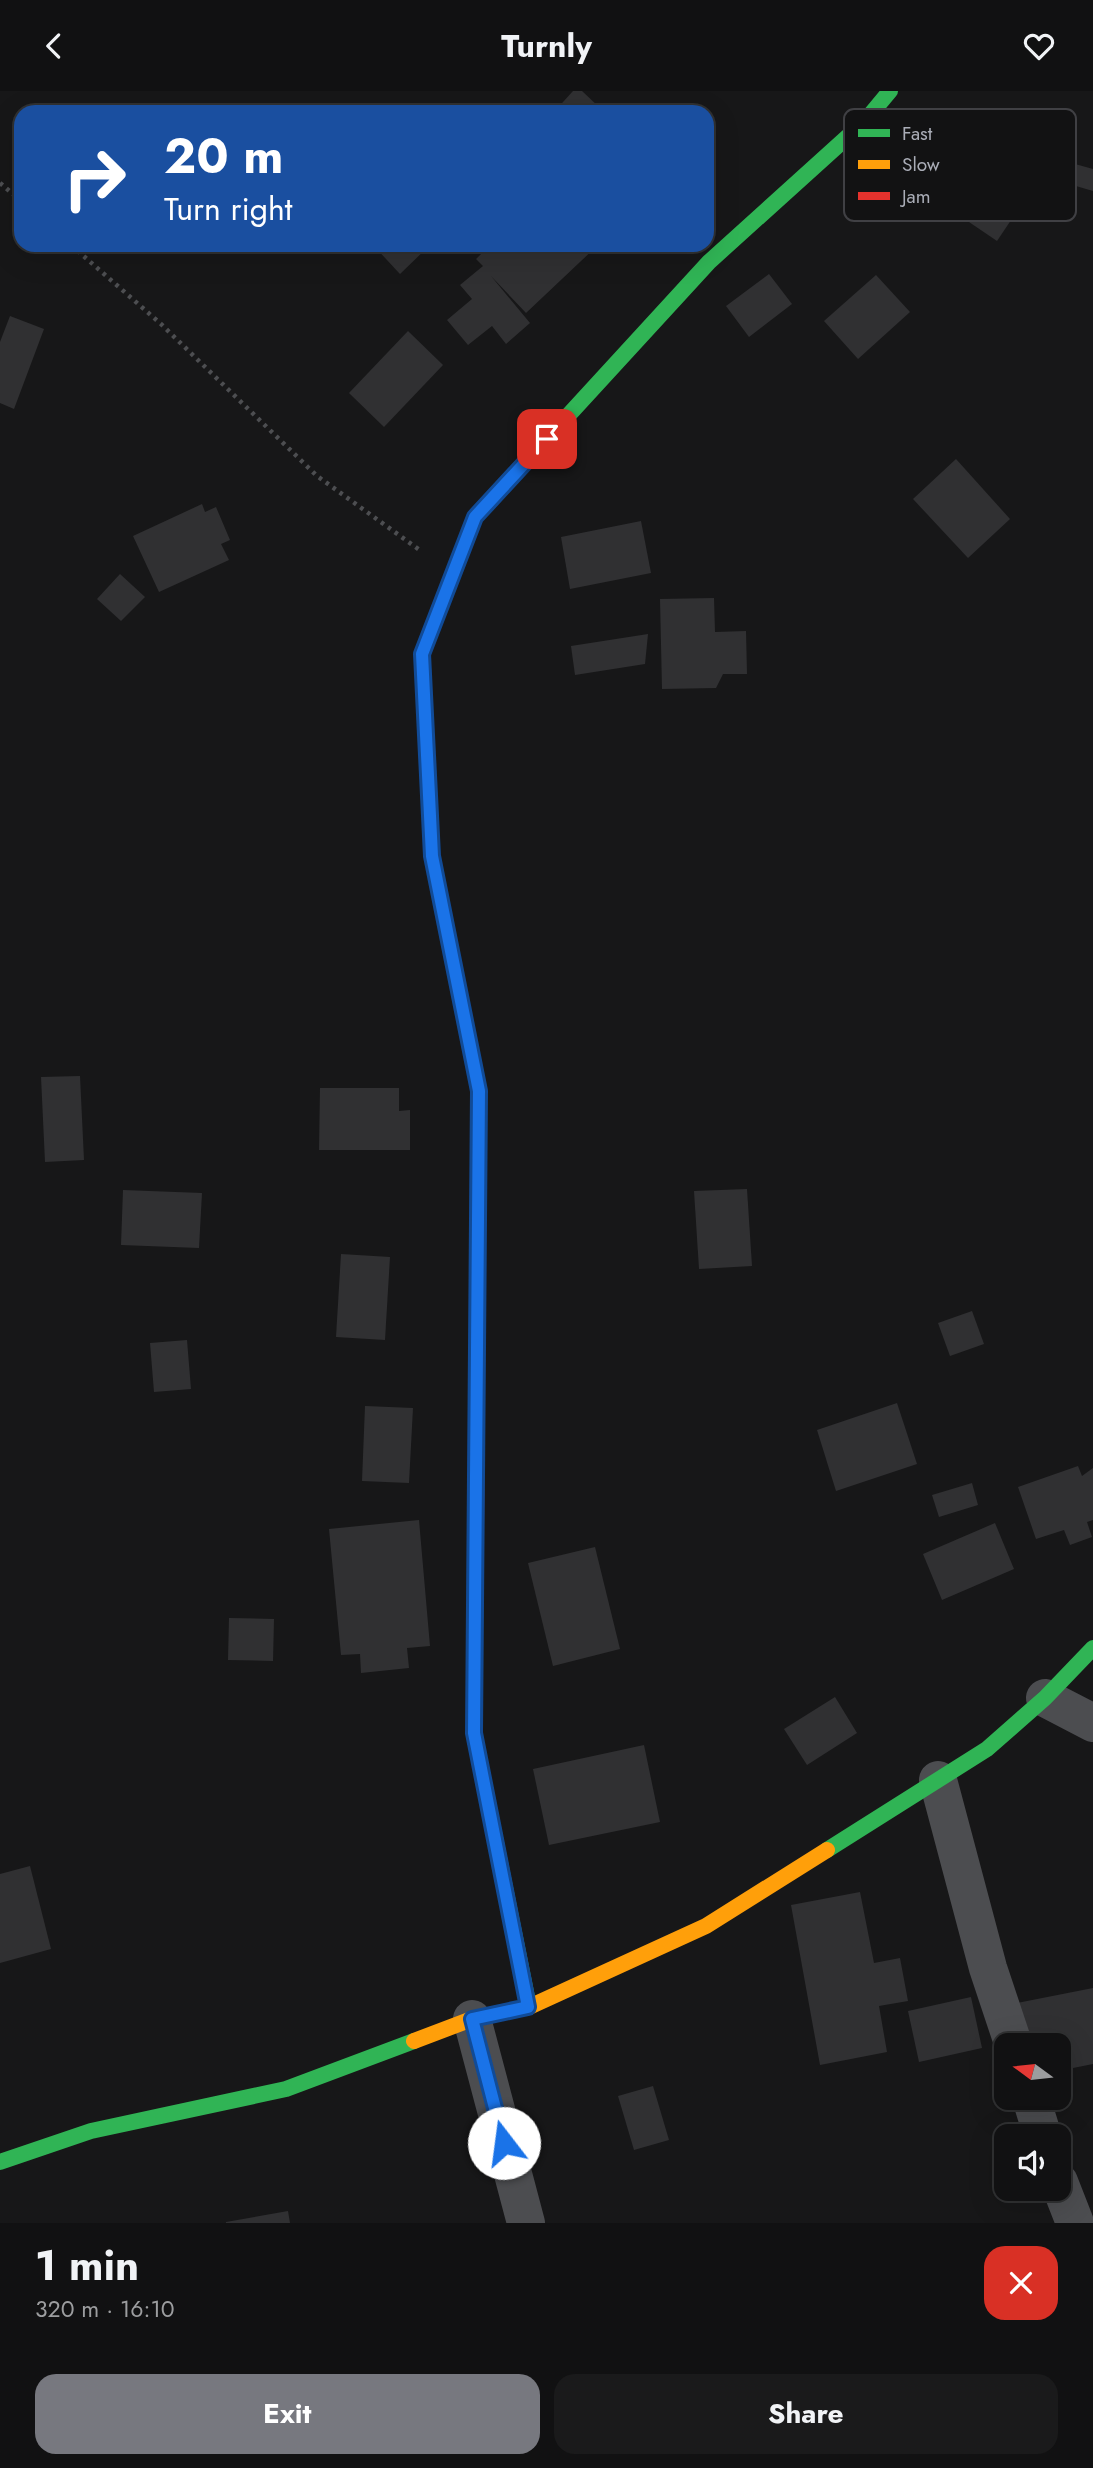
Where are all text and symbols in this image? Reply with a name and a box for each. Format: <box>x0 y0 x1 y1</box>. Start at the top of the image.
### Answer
text: Turnly <box>501 23 592 69</box>
icon: back <box>35 27 73 65</box>
icon: heart <box>1020 27 1058 65</box>
legend <box>844 109 1076 221</box>
text: Fast <box>902 120 933 147</box>
text: 20 m <box>164 121 283 191</box>
icon: right <box>49 133 140 224</box>
text: Slow <box>902 151 940 178</box>
text: Jam <box>899 183 931 210</box>
text: Turn right <box>164 186 293 232</box>
pin <box>517 409 577 469</box>
icon: arrive <box>528 420 566 458</box>
north arrow <box>994 2033 1071 2111</box>
map controls <box>994 2033 1071 2201</box>
position arrow <box>467 2106 541 2180</box>
button: sound <box>994 2124 1071 2201</box>
text: 1 min <box>35 2235 139 2296</box>
button: close <box>984 2246 1058 2320</box>
text: 320 m · 16:10 <box>35 2292 175 2326</box>
button: Exit <box>35 2374 540 2454</box>
button: Share <box>554 2374 1058 2454</box>

